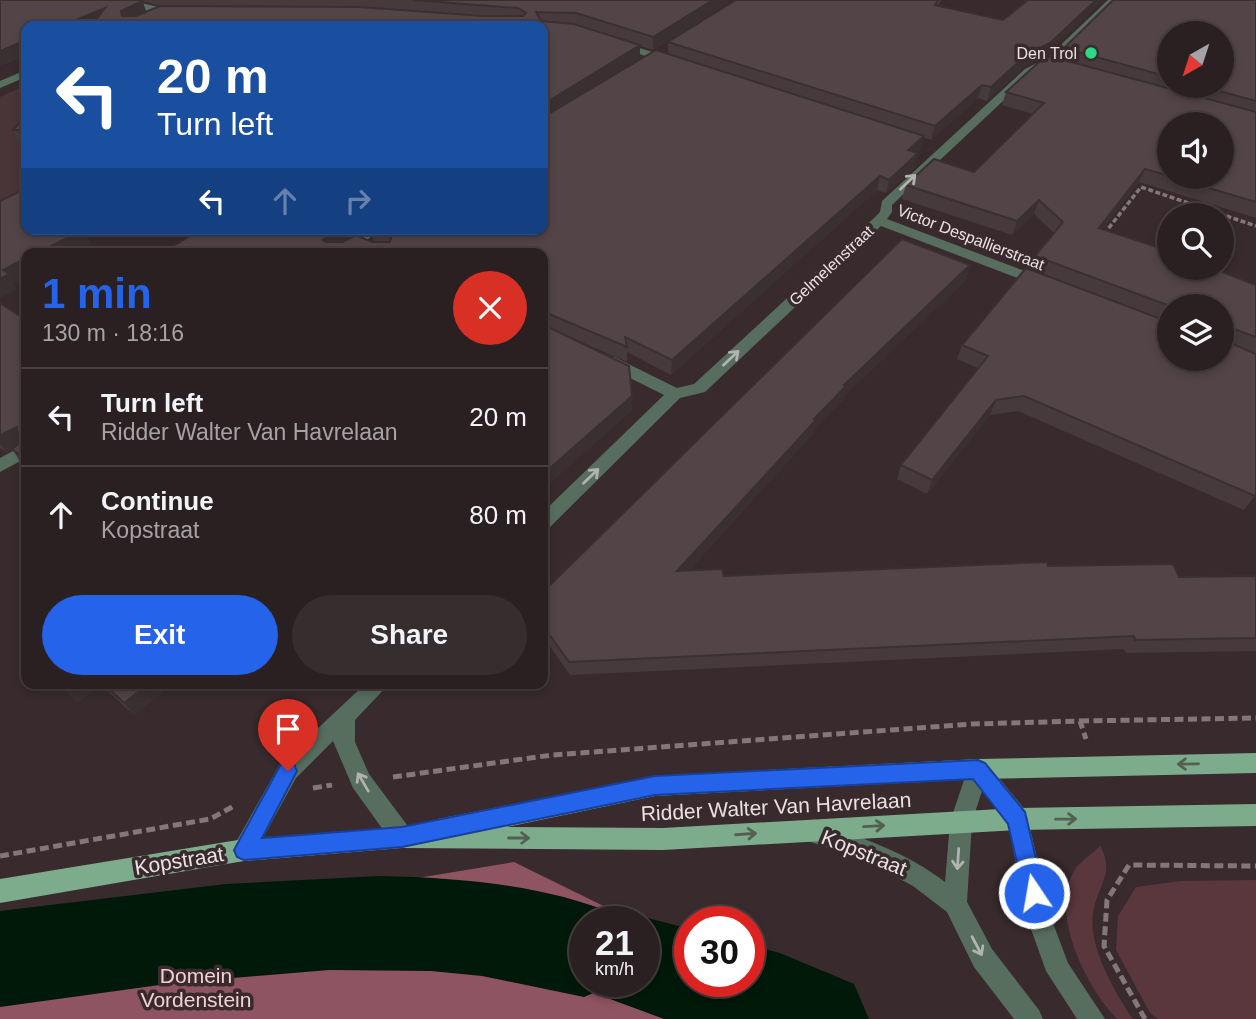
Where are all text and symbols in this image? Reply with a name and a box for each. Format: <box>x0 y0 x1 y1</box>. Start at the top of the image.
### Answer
north arrow <box>1157 21 1234 98</box>
map controls <box>1157 21 1234 371</box>
place label: Den Trol <box>1017 45 1077 62</box>
marker: Den Trol <box>1083 45 1099 61</box>
icon: left <box>42 49 133 140</box>
text: 20 m <box>157 49 269 103</box>
text: Turn left <box>157 106 273 142</box>
button: sound <box>1157 112 1234 189</box>
one-way arrow <box>899 174 916 191</box>
icon: left <box>193 182 231 220</box>
icon: ahead <box>266 182 304 220</box>
icon: right <box>339 182 377 220</box>
street label: Victor Despallierstraat <box>895 202 1047 274</box>
button: search <box>1157 203 1234 280</box>
street label: Gelmelenstraat <box>786 222 877 309</box>
text: 1 min <box>42 270 152 317</box>
button: close <box>453 271 527 345</box>
button: layers <box>1157 294 1234 371</box>
text: 130 m · 18:16 <box>42 320 184 346</box>
one-way arrow <box>722 350 740 366</box>
text: Turn left <box>101 388 203 418</box>
icon: left <box>42 398 80 436</box>
text: 20 m <box>469 402 527 432</box>
text: Ridder Walter Van Havrelaan <box>101 419 398 445</box>
one-way arrow <box>582 468 599 485</box>
text: Continue <box>101 486 214 516</box>
icon: ahead <box>42 496 80 534</box>
text: 80 m <box>469 500 527 530</box>
text: Kopstraat <box>101 517 199 543</box>
button: Exit <box>42 595 278 675</box>
button: Share <box>292 595 527 675</box>
pin <box>258 699 318 771</box>
icon: arrive <box>269 710 307 748</box>
one-way arrow <box>1177 758 1200 771</box>
one-way arrow <box>356 772 370 792</box>
street label: Ridder Walter Van Havrelaan <box>640 788 912 825</box>
one-way arrow <box>1054 812 1077 825</box>
one-way arrow <box>862 820 885 833</box>
street label: Kopstraat <box>818 825 910 880</box>
one-way arrow <box>735 827 758 840</box>
one-way arrow <box>507 831 530 845</box>
street label: Kopstraat <box>133 842 225 879</box>
one-way arrow <box>951 847 964 870</box>
position arrow <box>997 856 1071 930</box>
speed limit sign: 30 <box>674 906 765 997</box>
text: 21 <box>595 923 634 962</box>
one-way arrow <box>970 935 984 955</box>
text: km/h <box>595 959 634 979</box>
park label: Domein Vordenstein <box>141 964 251 1011</box>

